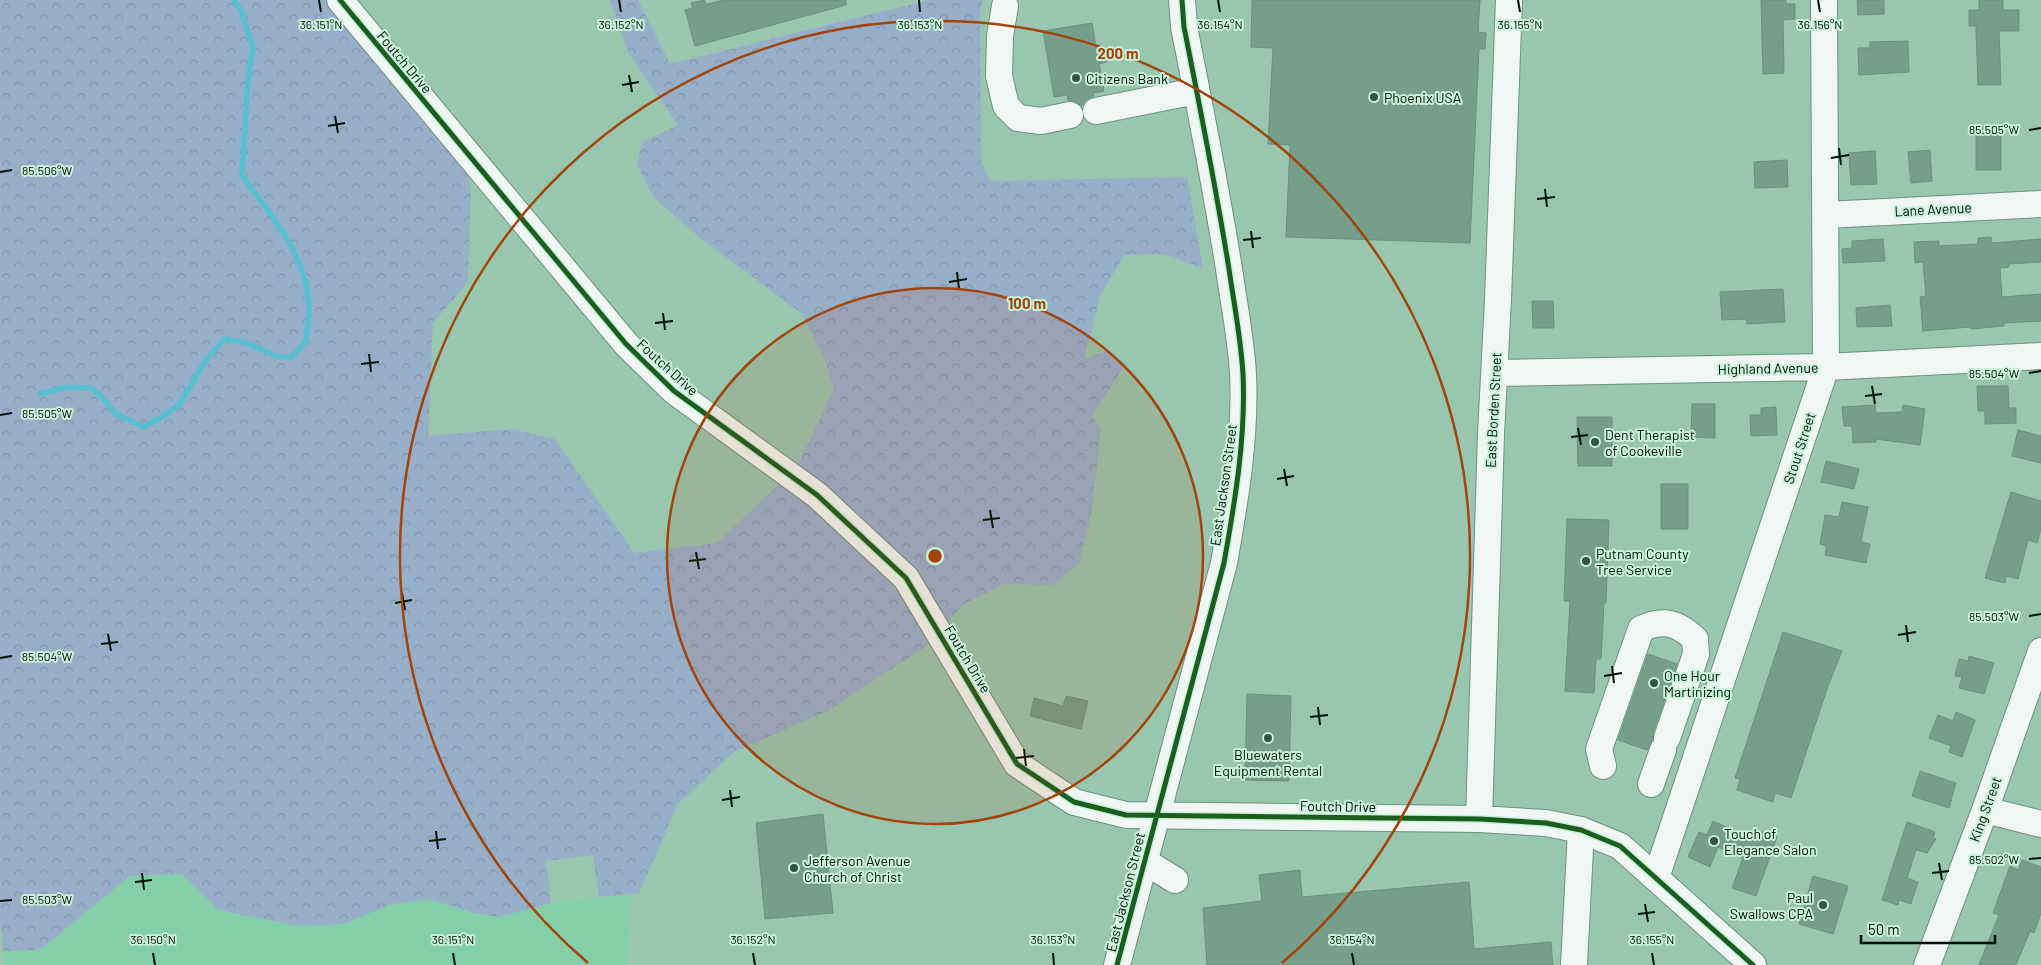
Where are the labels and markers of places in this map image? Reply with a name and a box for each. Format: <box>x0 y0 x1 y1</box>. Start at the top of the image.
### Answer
place label: Citizens Bank <box>1086 70 1168 87</box>
marker: Citizens Bank <box>1070 72 1082 84</box>
place label: Phoenix USA <box>1384 89 1462 106</box>
marker: Phoenix USA <box>1368 91 1380 103</box>
place label: Dent Therapist of Cookeville <box>1605 426 1695 459</box>
marker: Dent Therapist of Cookeville <box>1589 436 1601 448</box>
place label: Putnam County Tree Service <box>1596 545 1689 578</box>
centre of rings <box>926 547 944 565</box>
marker: Putnam County Tree Service <box>1580 555 1592 567</box>
place label: One Hour Martinizing <box>1664 667 1731 700</box>
marker: One Hour Martinizing <box>1648 677 1660 689</box>
marker: Bluewaters Equipment Rental <box>1262 732 1274 744</box>
place label: Bluewaters Equipment Rental <box>1214 746 1322 779</box>
place label: Touch of Elegance Salon <box>1724 825 1816 858</box>
marker: Touch of Elegance Salon <box>1708 835 1720 847</box>
place label: Jefferson Avenue Church of Christ <box>804 852 910 885</box>
marker: Jefferson Avenue Church of Christ <box>788 862 800 874</box>
place label: Paul Swallows CPA <box>1730 889 1813 922</box>
marker: Paul Swallows CPA <box>1817 899 1829 911</box>

